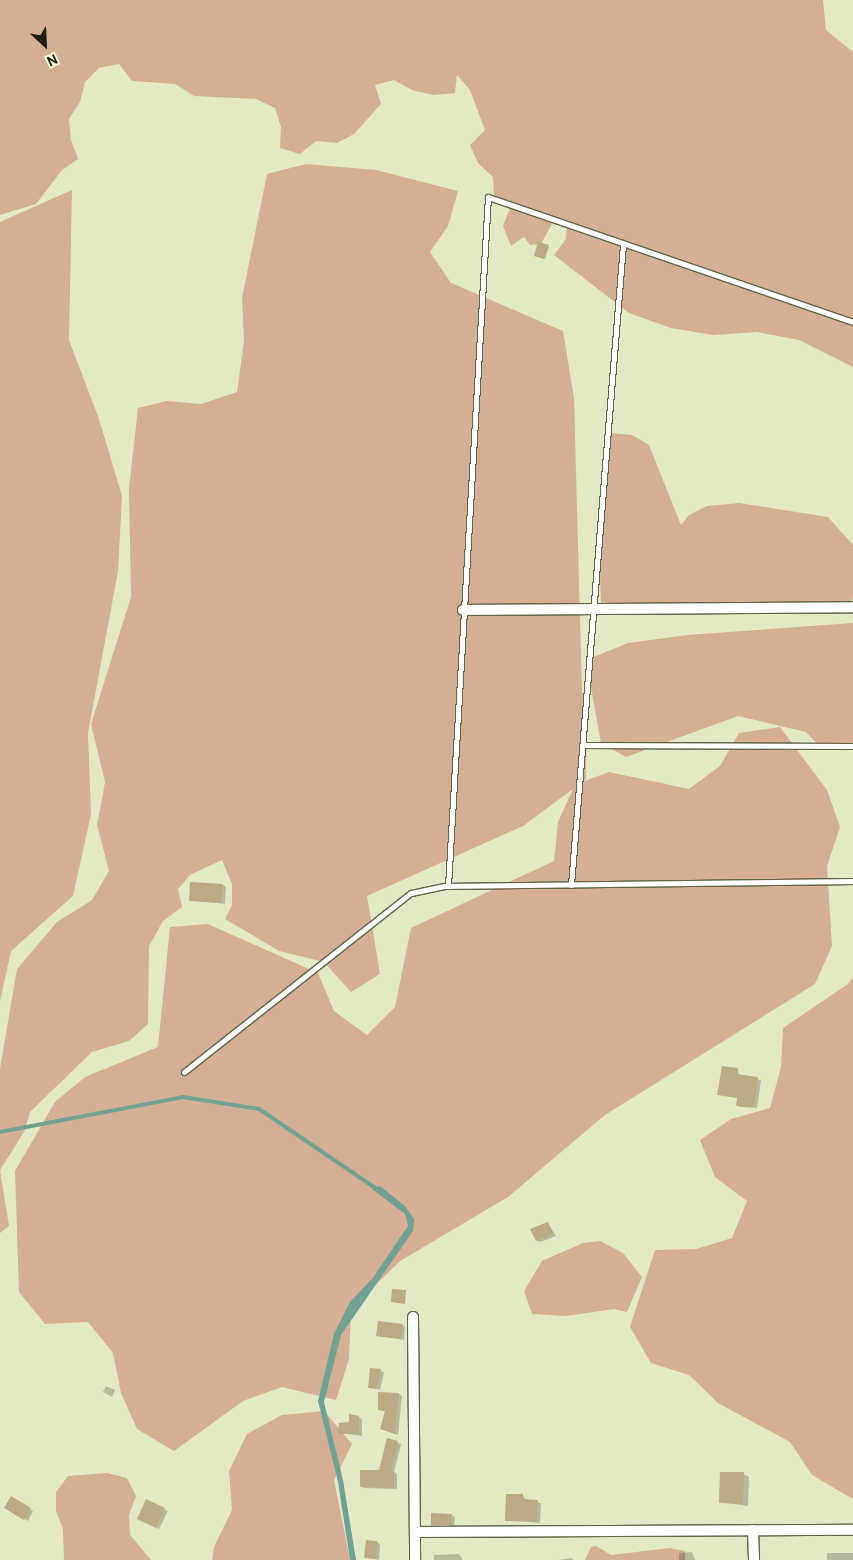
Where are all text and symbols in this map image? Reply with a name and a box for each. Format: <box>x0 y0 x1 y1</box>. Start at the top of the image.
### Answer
north arrow <box>20 20 70 70</box>
text: N <box>43 49 60 69</box>

